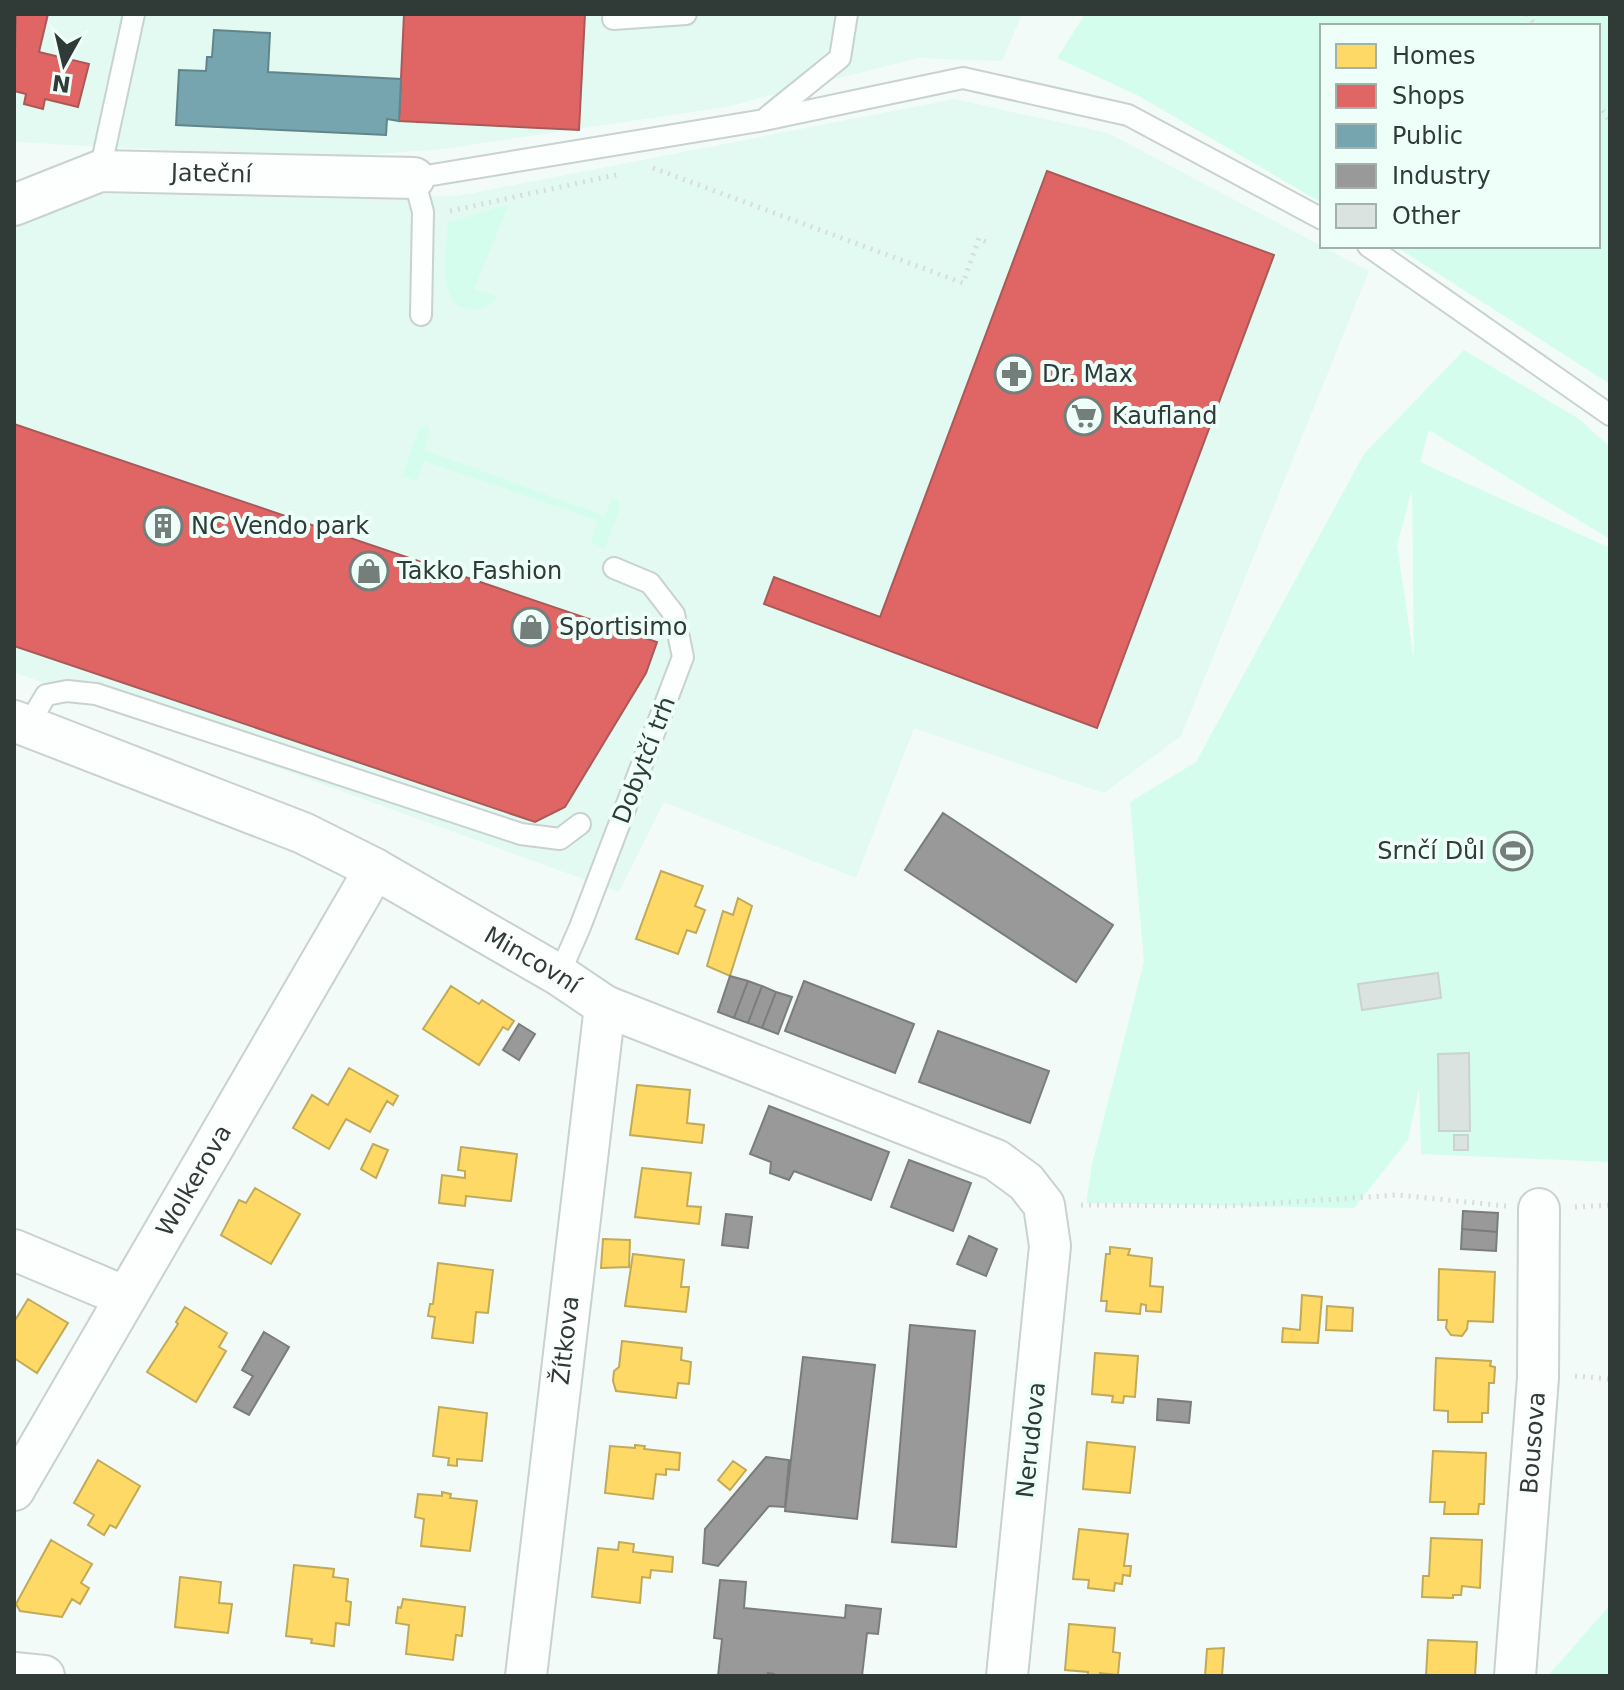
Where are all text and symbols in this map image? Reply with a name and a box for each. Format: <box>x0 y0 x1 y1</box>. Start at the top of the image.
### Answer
north arrow <box>24 24 104 104</box>
legend <box>1320 24 1600 248</box>
text: Homes <box>1392 42 1475 70</box>
text: N <box>50 70 72 97</box>
text: Shops <box>1392 82 1465 110</box>
text: Public <box>1392 122 1463 150</box>
street label: Jateční <box>169 159 254 188</box>
text: Industry <box>1392 162 1491 190</box>
text: Other <box>1392 202 1460 230</box>
pharmacy icon: Dr. Max <box>993 353 1035 395</box>
place label: Dr. Max <box>1042 360 1133 388</box>
supermarket icon: Kaufland <box>1063 395 1105 437</box>
place label: Kaufland <box>1112 402 1218 430</box>
building icon: NC Vendo park <box>142 505 184 547</box>
place label: NC Vendo park <box>191 512 369 540</box>
shop icon: Takko Fashion <box>348 550 390 592</box>
place label: Takko Fashion <box>396 557 562 585</box>
shop icon: Sportisimo <box>510 606 552 648</box>
place label: Sportisimo <box>559 613 687 641</box>
street label: Dobytčí trh <box>607 693 681 827</box>
sports icon: Srnčí Důl <box>1492 830 1534 872</box>
place label: Srnčí Důl <box>1377 837 1485 865</box>
street label: Mincovní <box>479 921 587 1000</box>
street label: Wolkerova <box>151 1120 237 1241</box>
street label: Žítkova <box>545 1294 585 1386</box>
street label: Nerudova <box>1011 1381 1051 1499</box>
street label: Bousova <box>1515 1391 1551 1495</box>

